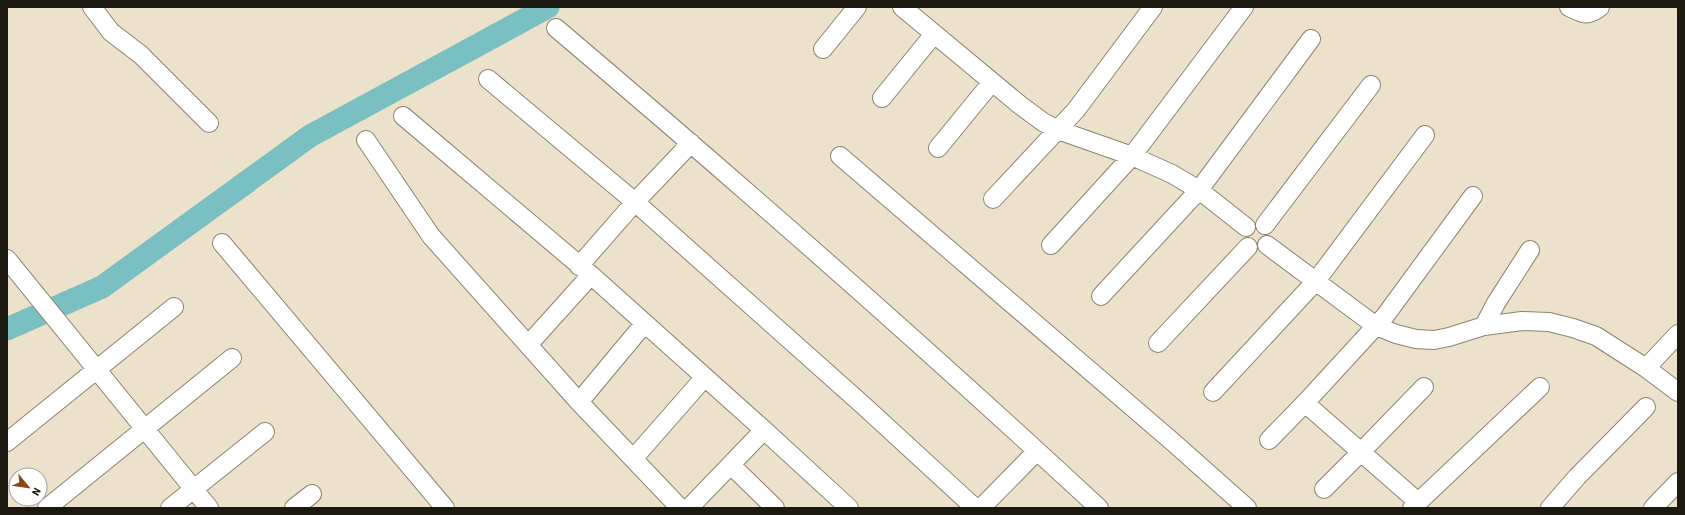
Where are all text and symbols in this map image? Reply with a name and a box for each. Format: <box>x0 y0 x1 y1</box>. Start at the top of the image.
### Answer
north arrow <box>8 467 48 507</box>
text: N <box>28 485 45 498</box>

